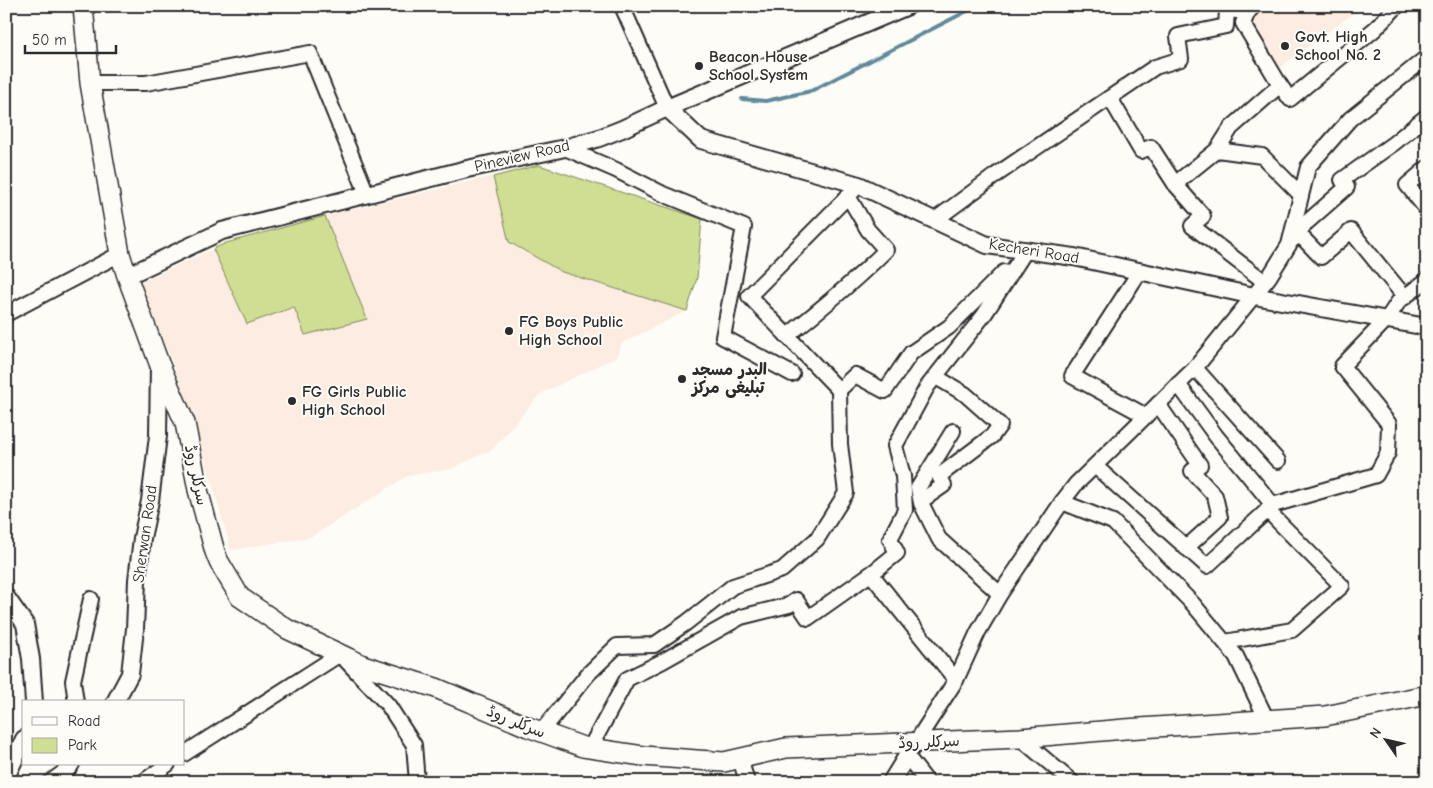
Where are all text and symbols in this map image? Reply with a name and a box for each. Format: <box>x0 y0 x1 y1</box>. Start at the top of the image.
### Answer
scale bar <box>25 22 116 54</box>
place label: Govt. High School No. 2 <box>1295 28 1381 64</box>
text: 50 m <box>32 31 67 49</box>
marker: Govt. High School No. 2 <box>1279 40 1291 52</box>
place label: Beacon House School System <box>709 48 808 84</box>
marker: Beacon House School System <box>693 60 705 72</box>
street label: Pineview Road <box>473 136 571 176</box>
street label: Kecheri Road <box>988 235 1080 267</box>
place label: FG Boys Public High School <box>519 313 624 349</box>
marker: FG Boys Public High School <box>503 325 515 337</box>
place label: البدر مسجد تبلیغی مرکز <box>690 361 767 398</box>
marker: البدر مسجد تبلیغی مرکز <box>676 373 688 385</box>
place label: FG Girls Public High School <box>302 383 407 419</box>
marker: FG Girls Public High School <box>286 395 298 407</box>
street label: سرکلر روڈ <box>181 443 211 507</box>
street label: Sherwan Road <box>129 484 161 584</box>
legend <box>22 700 185 766</box>
street label: سرکلر روڈ <box>484 702 548 742</box>
text: Road <box>68 712 100 730</box>
north arrow <box>1360 716 1410 766</box>
text: N <box>1366 724 1385 742</box>
street label: سرکلر روڈ <box>898 732 960 752</box>
text: Park <box>68 736 97 754</box>

